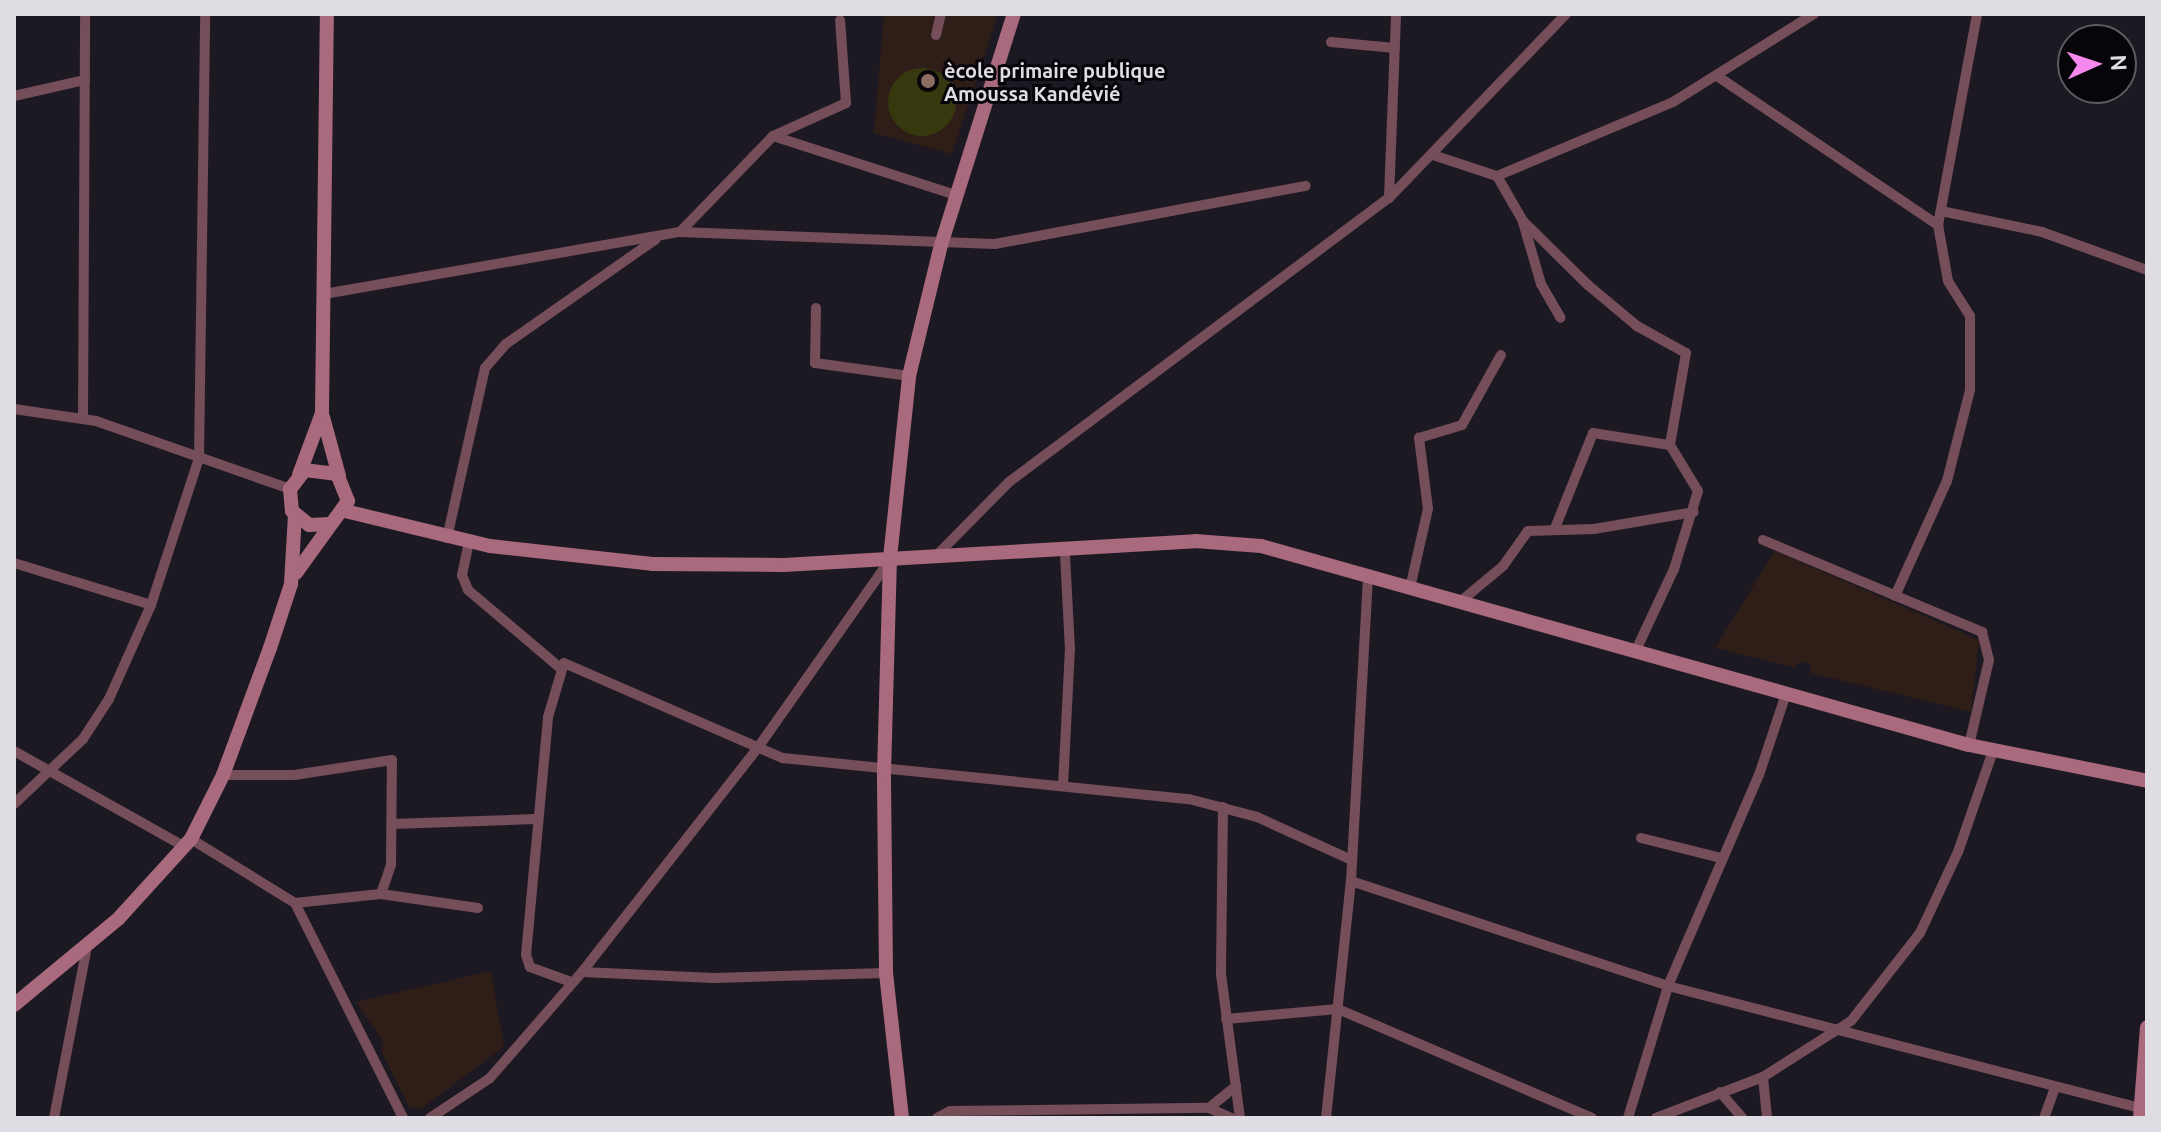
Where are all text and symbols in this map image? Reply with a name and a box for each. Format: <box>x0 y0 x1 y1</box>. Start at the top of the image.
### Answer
north arrow <box>2057 24 2137 104</box>
text: N <box>2107 54 2132 72</box>
place label: ècole primaire publique Amoussa Kandévié <box>944 58 1166 105</box>
marker: ècole primaire publique Amoussa Kandévié <box>919 72 937 90</box>

